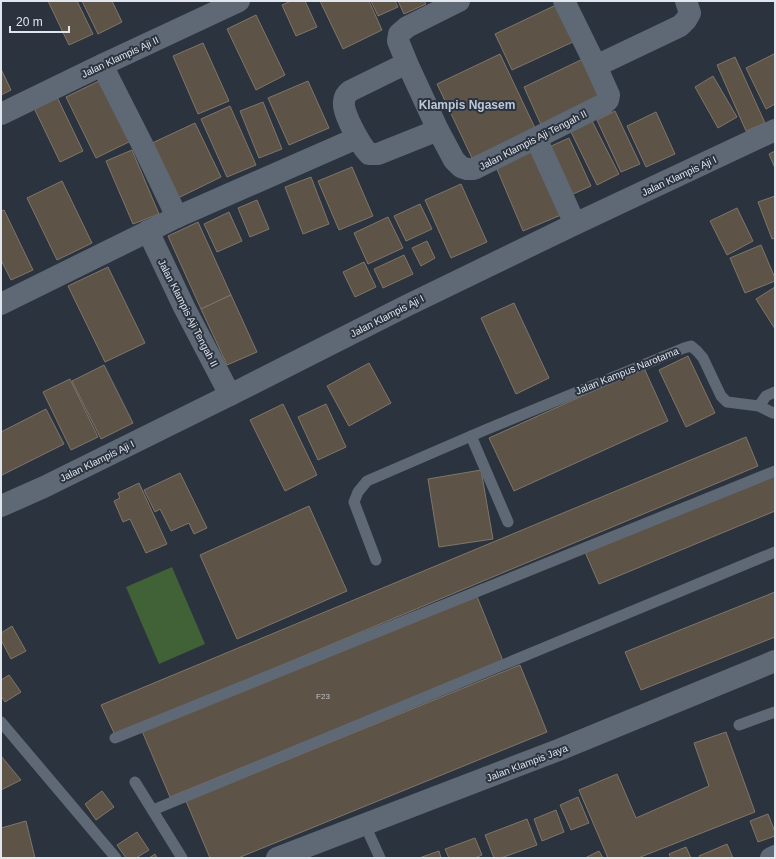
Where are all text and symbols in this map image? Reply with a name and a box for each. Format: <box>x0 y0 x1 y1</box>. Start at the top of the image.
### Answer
scale bar <box>10 8 69 34</box>
text: 20 m <box>16 15 43 29</box>
street label: Jalan Klampis Aji II <box>80 34 160 80</box>
district label: Klampis Ngasem <box>419 98 515 112</box>
street label: Jalan Klampis Aji Tengah II <box>477 108 589 172</box>
street label: Jalan Klampis Aji I <box>640 154 718 198</box>
street label: Jalan Klampis Aji Tengah II <box>156 257 220 369</box>
street label: Jalan Klampis Aji I <box>348 293 426 339</box>
street label: Jalan Kampus Narotama <box>574 345 680 397</box>
street label: Jalan Klampis Aji I <box>58 438 136 484</box>
house number: F23 <box>316 692 330 701</box>
street label: Jalan Klampis Jaya <box>485 742 570 784</box>

